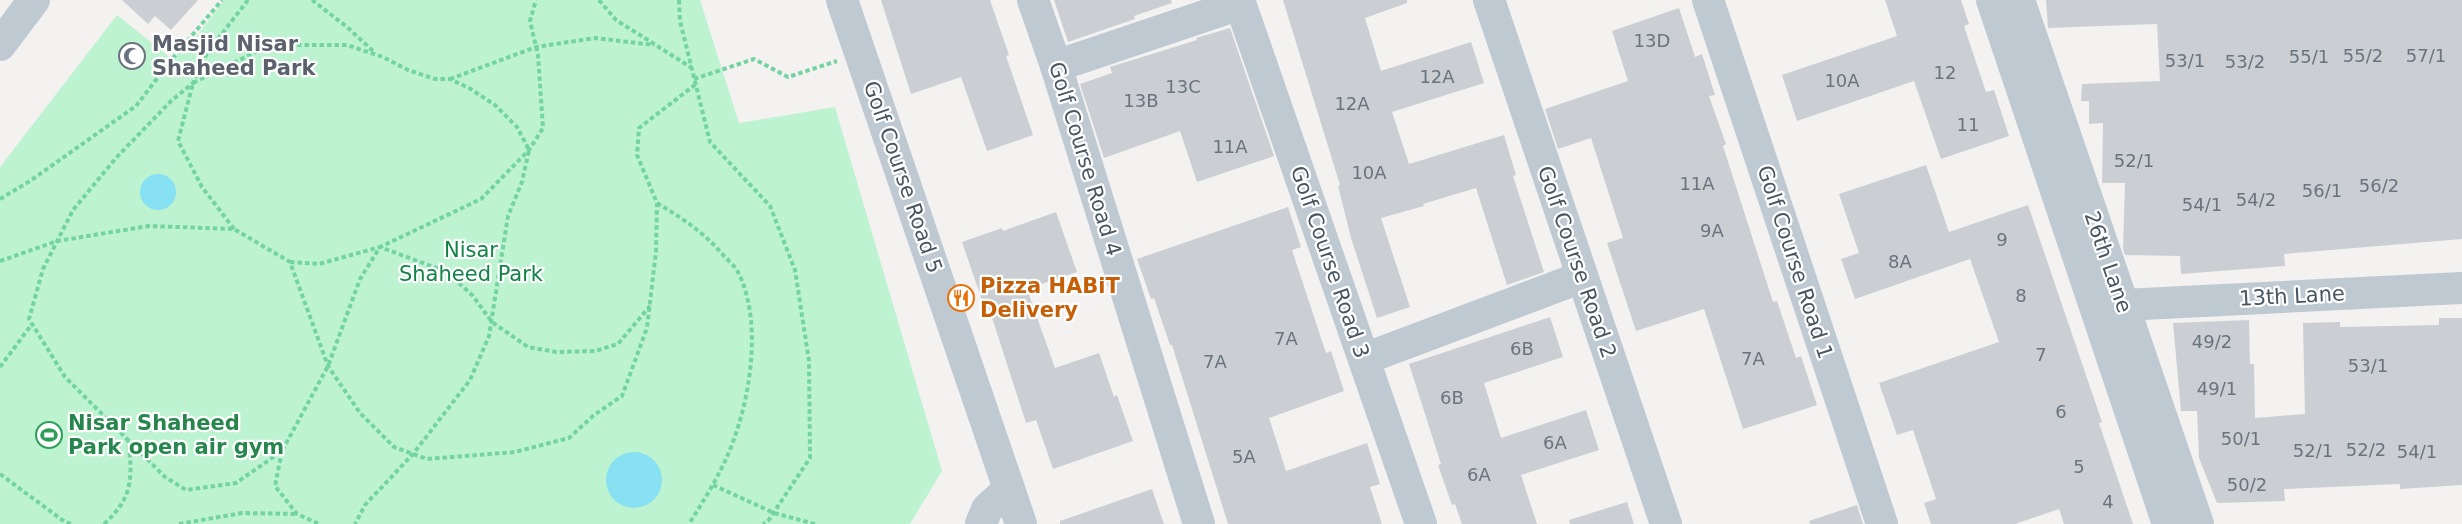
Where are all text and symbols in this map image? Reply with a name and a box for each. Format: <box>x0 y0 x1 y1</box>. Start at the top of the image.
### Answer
house number: 13D <box>1634 30 1670 51</box>
place label: Masjid Nisar Shaheed Park <box>152 32 316 80</box>
mosque icon: Masjid Nisar Shaheed Park <box>117 41 147 71</box>
house number: 55/2 <box>2343 45 2383 66</box>
house number: 57/1 <box>2406 45 2446 66</box>
house number: 55/1 <box>2289 46 2329 67</box>
house number: 53/1 <box>2165 50 2205 71</box>
house number: 53/2 <box>2225 51 2265 72</box>
street label: Golf Course Road 4 <box>1044 59 1126 259</box>
house number: 12 <box>1934 62 1956 83</box>
house number: 12A <box>1419 66 1455 87</box>
house number: 10A <box>1824 70 1860 91</box>
house number: 13C <box>1165 76 1201 97</box>
street label: Golf Course Road 5 <box>859 78 947 276</box>
house number: 13B <box>1123 90 1159 111</box>
house number: 12A <box>1334 93 1370 114</box>
house number: 11 <box>1957 114 1979 135</box>
house number: 11A <box>1212 136 1248 157</box>
house number: 52/1 <box>2114 150 2154 171</box>
house number: 10A <box>1351 162 1387 183</box>
street label: Golf Course Road 1 <box>1752 162 1838 362</box>
street label: Golf Course Road 3 <box>1286 163 1374 361</box>
street label: Golf Course Road 2 <box>1533 163 1621 361</box>
house number: 11A <box>1679 173 1715 194</box>
house number: 56/2 <box>2359 175 2399 196</box>
house number: 56/1 <box>2302 180 2342 201</box>
house number: 54/2 <box>2236 189 2276 210</box>
house number: 54/1 <box>2182 194 2222 215</box>
street label: 26th Lane <box>2079 208 2137 316</box>
house number: 9A <box>1700 220 1725 241</box>
house number: 9 <box>1996 229 2008 250</box>
park label: Nisar Shaheed Park <box>399 238 544 286</box>
house number: 8A <box>1888 251 1913 272</box>
place label: Pizza HABiT Delivery <box>980 274 1121 322</box>
street label: 13th Lane <box>2239 281 2345 311</box>
restaurant icon: Pizza HABiT Delivery <box>946 283 976 313</box>
house number: 8 <box>2015 285 2027 306</box>
house number: 7A <box>1274 328 1299 349</box>
house number: 49/2 <box>2192 331 2232 352</box>
house number: 6B <box>1510 338 1534 359</box>
house number: 7 <box>2035 344 2047 365</box>
house number: 7A <box>1741 348 1766 369</box>
house number: 7A <box>1203 351 1228 372</box>
house number: 53/1 <box>2348 355 2388 376</box>
house number: 49/1 <box>2197 378 2237 399</box>
house number: 6B <box>1440 387 1464 408</box>
house number: 6 <box>2055 401 2067 422</box>
place label: Nisar Shaheed Park open air gym <box>68 411 284 459</box>
sports icon: Nisar Shaheed Park open air gym <box>34 420 64 450</box>
house number: 50/1 <box>2221 428 2261 449</box>
house number: 6A <box>1543 432 1568 453</box>
house number: 52/2 <box>2346 439 2386 460</box>
house number: 52/1 <box>2293 440 2333 461</box>
house number: 54/1 <box>2397 441 2437 462</box>
house number: 5A <box>1232 446 1257 467</box>
house number: 5 <box>2073 456 2085 477</box>
house number: 6A <box>1467 464 1492 485</box>
house number: 50/2 <box>2227 474 2267 495</box>
house number: 4 <box>2102 491 2114 512</box>

